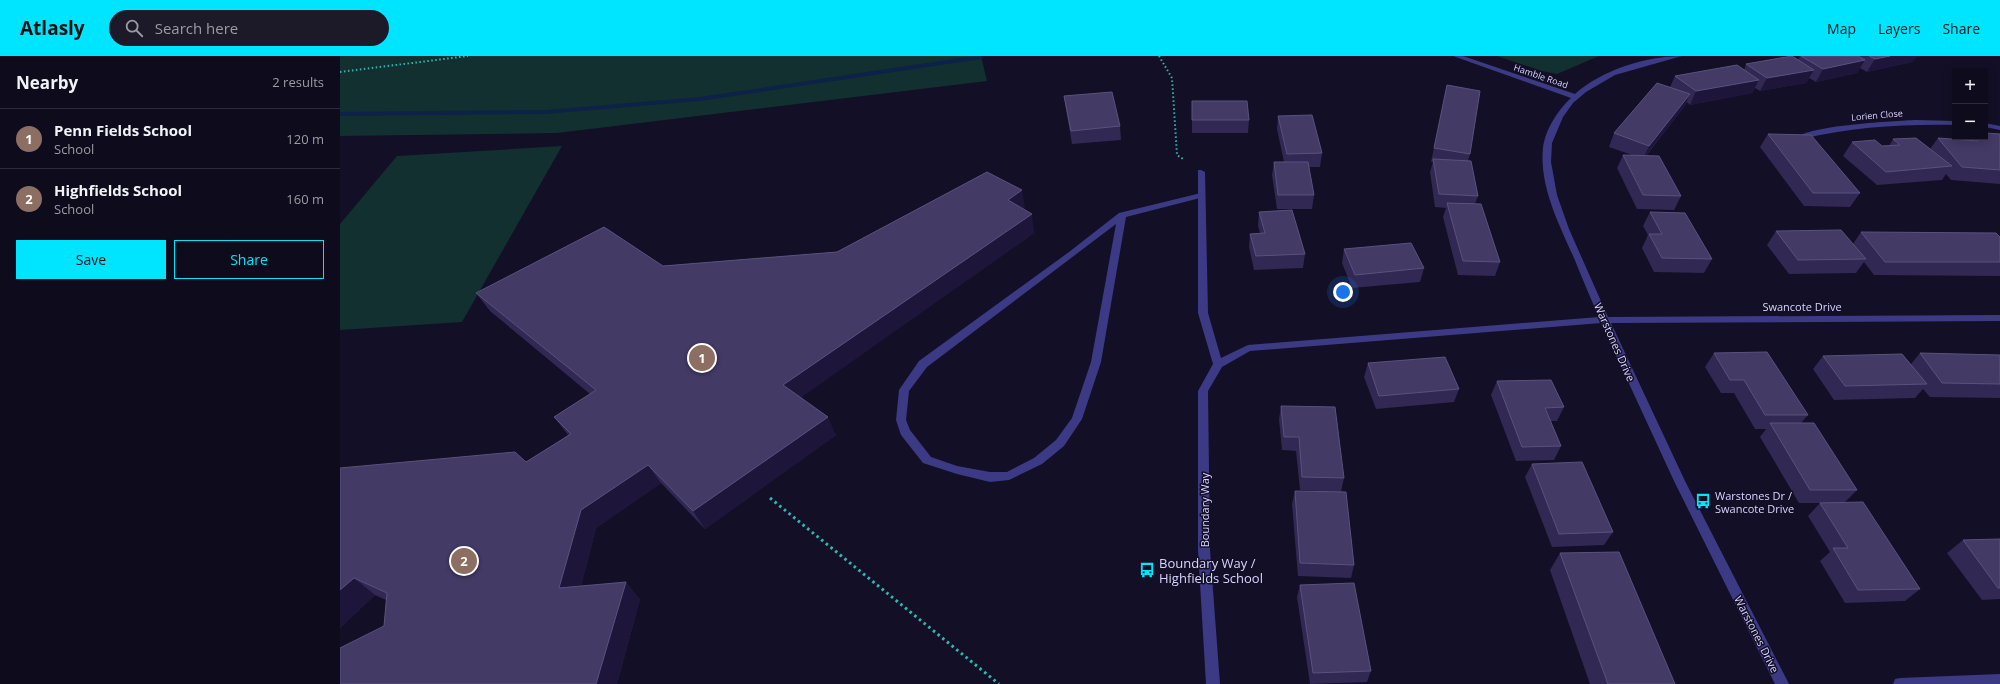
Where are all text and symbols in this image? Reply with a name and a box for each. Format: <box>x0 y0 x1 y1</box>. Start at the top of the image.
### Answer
search box <box>109 10 389 46</box>
text: Atlasly <box>20 15 85 41</box>
icon: search <box>123 17 145 39</box>
text: Search here <box>155 18 238 38</box>
text: Map <box>1827 19 1856 38</box>
text: Layers <box>1878 19 1920 38</box>
text: Share <box>1942 19 1980 38</box>
street label: Hamble Road <box>1512 61 1570 91</box>
map controls <box>1952 68 1988 140</box>
button: + <box>1952 68 1988 104</box>
text: Nearby <box>16 71 78 94</box>
text: 2 results <box>272 73 324 91</box>
button: − <box>1952 104 1988 140</box>
street label: Lorien Close <box>1851 106 1903 124</box>
text: Penn Fields School <box>54 120 192 140</box>
text: 1 <box>25 130 33 148</box>
text: 120 m <box>286 130 324 148</box>
text: School <box>54 140 94 158</box>
text: Highfields School <box>54 180 182 200</box>
text: 2 <box>25 190 33 208</box>
text: 160 m <box>286 190 324 208</box>
text: School <box>54 200 94 218</box>
button: Save <box>16 240 166 279</box>
button: Share <box>174 240 324 279</box>
your location <box>1333 282 1353 302</box>
street label: Swancote Drive <box>1762 299 1842 314</box>
street label: Warstones Drive <box>1591 300 1639 384</box>
pin: 1 <box>689 343 715 373</box>
street label: Boundary Way <box>1197 472 1212 547</box>
place label: Warstones Dr / Swancote Drive <box>1715 488 1794 516</box>
bus stop icon: Warstones Dr / Swancote Drive <box>1694 492 1712 510</box>
pin: 2 <box>451 546 477 576</box>
place label: Boundary Way / Highfields School <box>1159 554 1263 587</box>
bus stop icon: Boundary Way / Highfields School <box>1138 561 1156 579</box>
street label: Warstones Drive <box>1731 593 1783 675</box>

